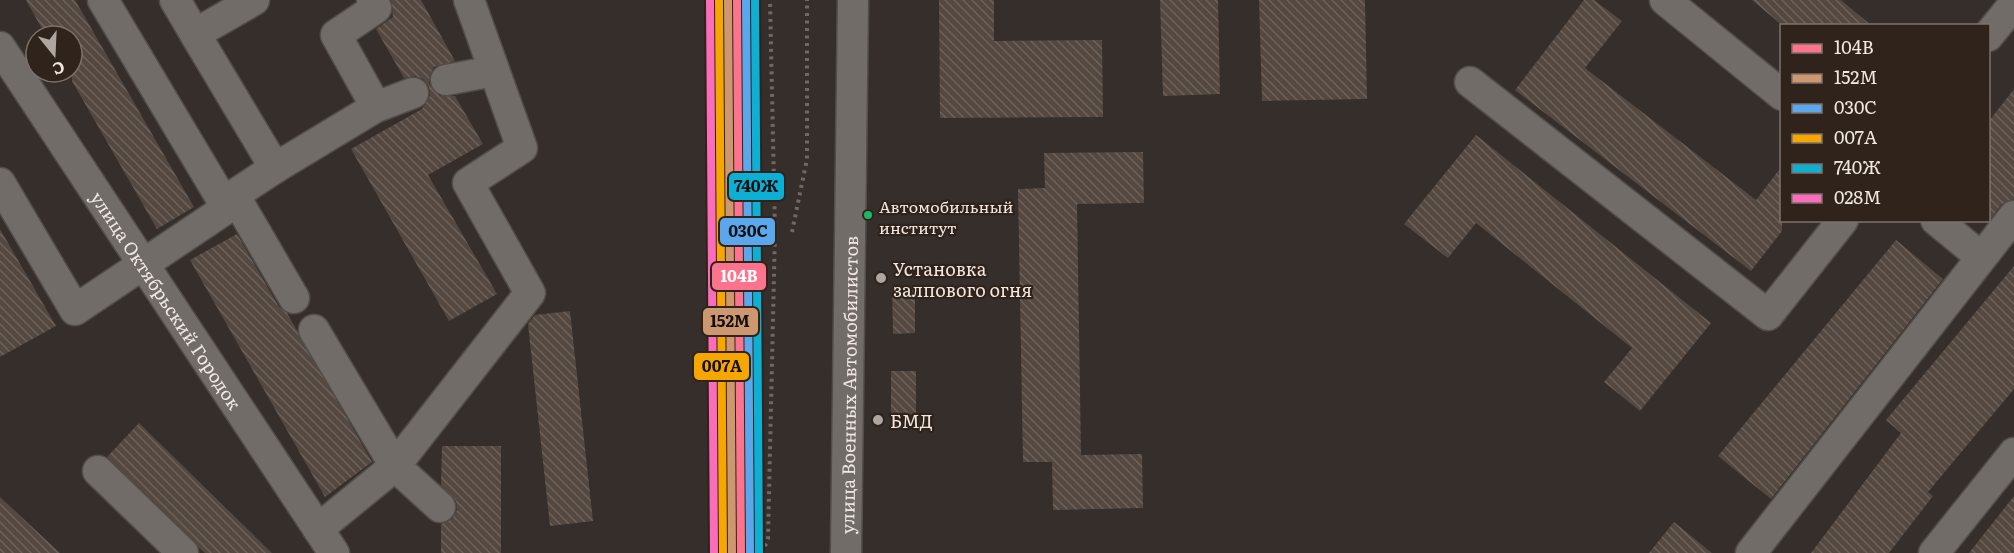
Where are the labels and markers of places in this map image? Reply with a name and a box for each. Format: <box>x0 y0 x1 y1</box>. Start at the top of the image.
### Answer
place label: Автомобильный институт <box>879 194 1014 239</box>
marker: Автомобильный институт <box>862 209 874 221</box>
place label: Установка залпового огня <box>893 255 1032 303</box>
marker: Установка залпового огня <box>874 271 888 285</box>
place label: БМД <box>890 407 933 434</box>
marker: БМД <box>871 413 885 427</box>

